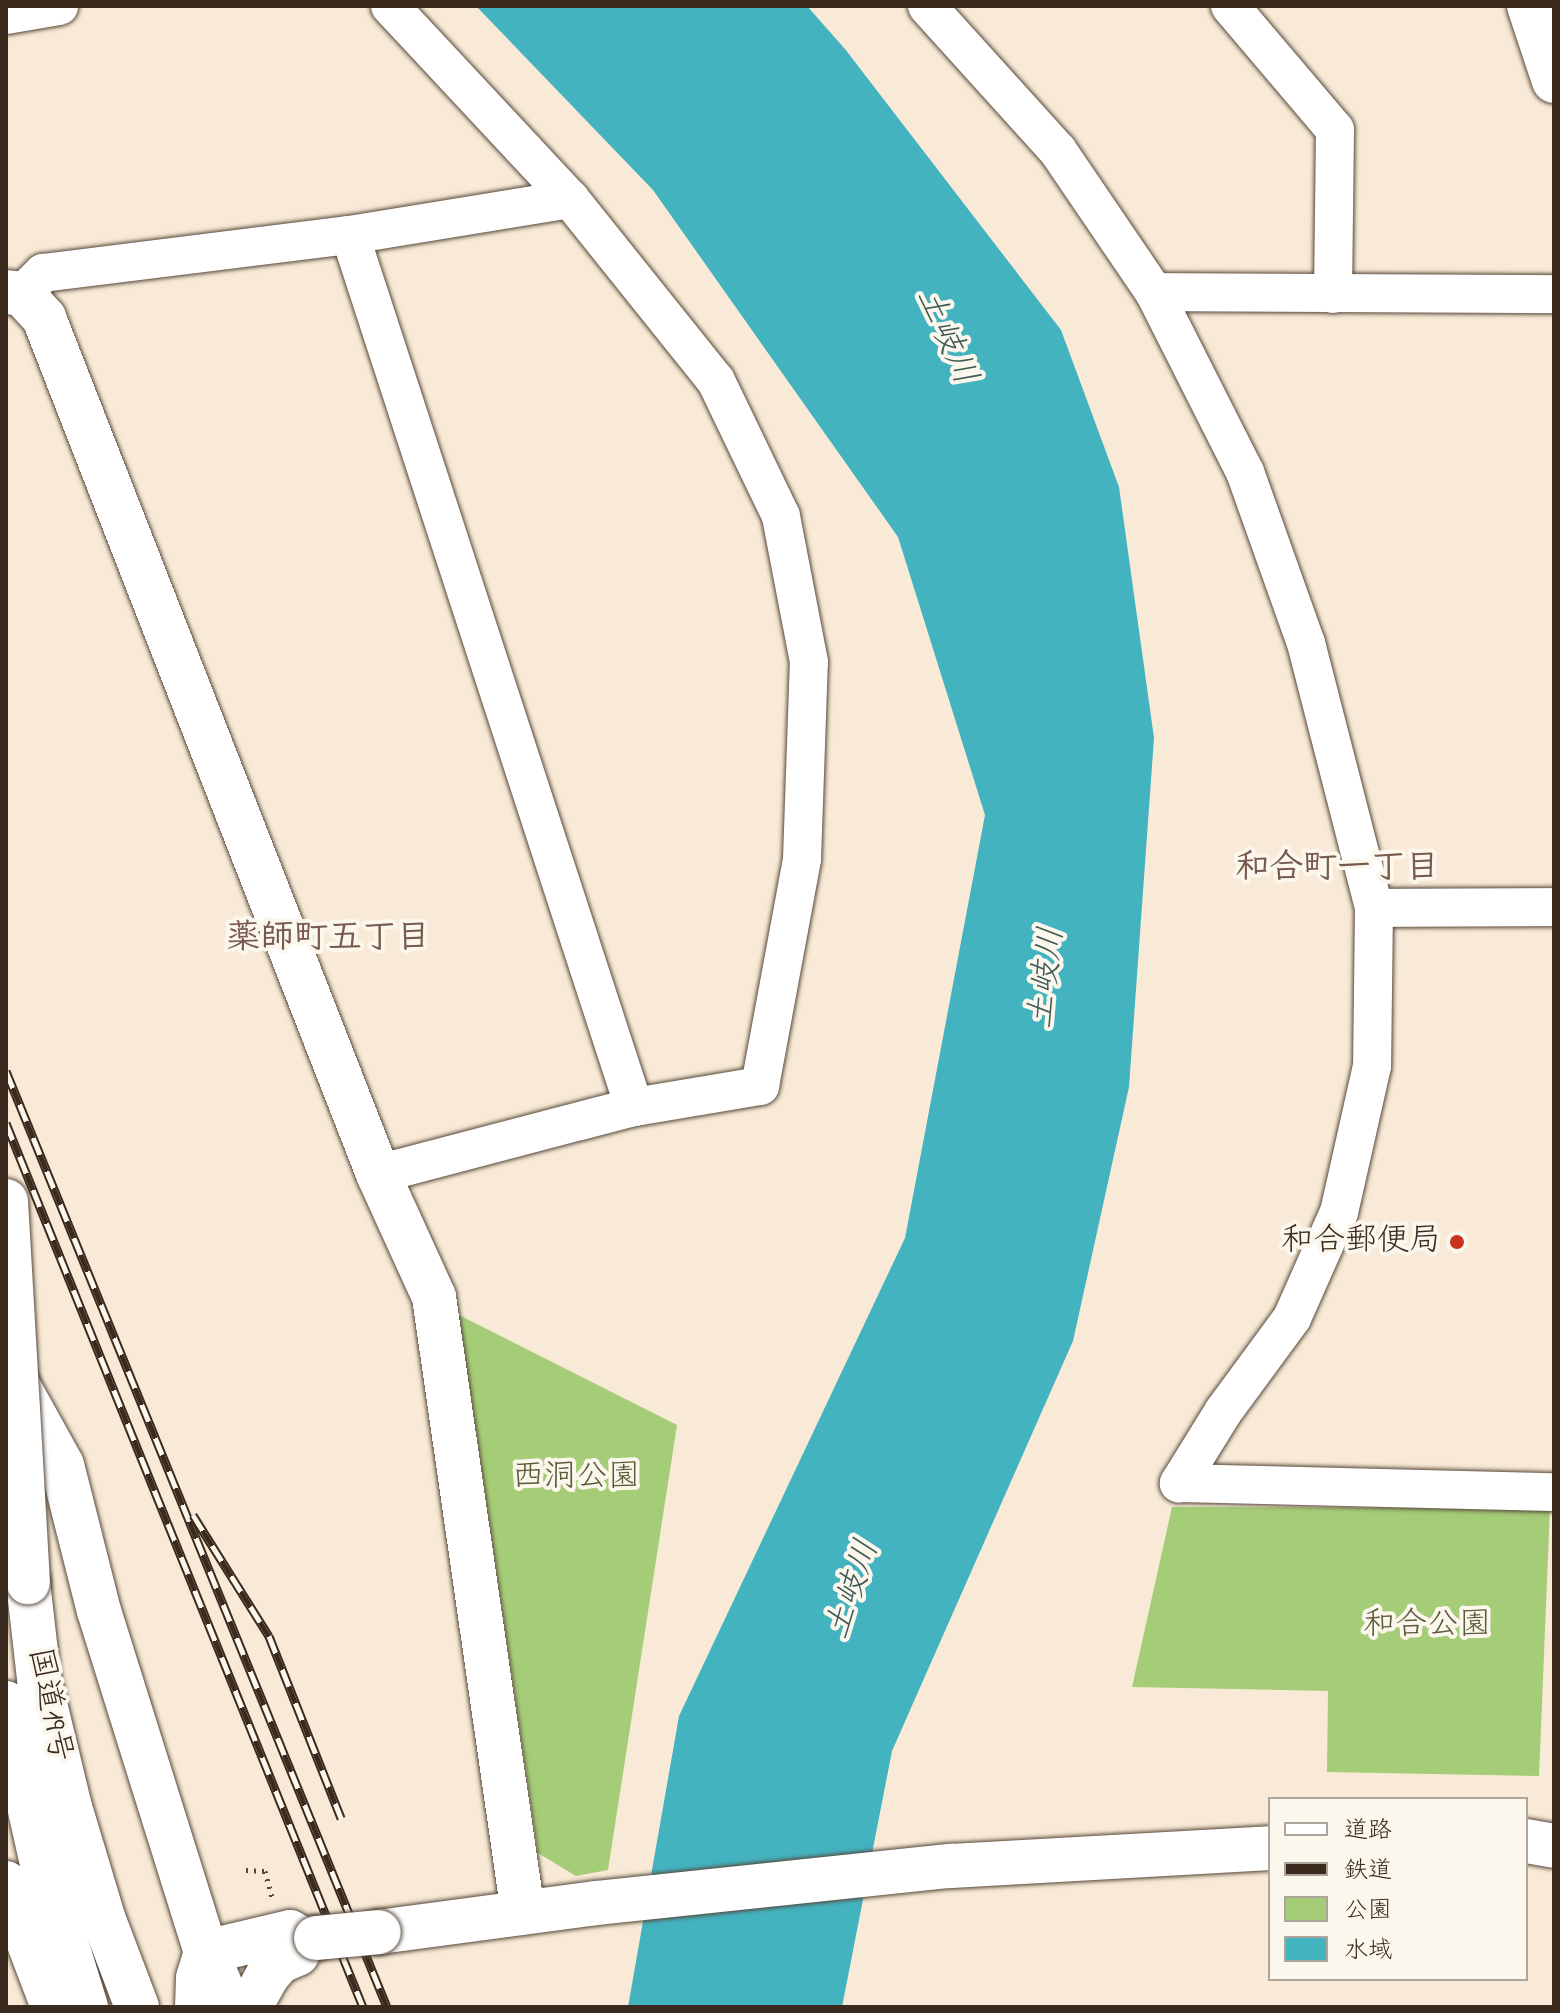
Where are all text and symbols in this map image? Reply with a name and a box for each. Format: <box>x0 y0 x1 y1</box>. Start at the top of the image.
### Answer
water label: 土岐川 <box>906 282 984 392</box>
district label: 和合町一丁目 <box>1235 850 1439 890</box>
district label: 薬師町五丁目 <box>226 920 430 960</box>
water label: 土岐川 <box>1022 925 1074 1031</box>
place label: 和合郵便局 <box>1281 1223 1441 1261</box>
marker: 和合郵便局 <box>1448 1233 1466 1251</box>
park label: 西洞公園 <box>512 1459 640 1497</box>
water label: 土岐川 <box>818 1535 890 1645</box>
park label: 和合公園 <box>1363 1607 1491 1645</box>
street label: 国道19号 <box>18 1644 78 1766</box>
legend <box>1268 1797 1528 1981</box>
text: 道路 <box>1344 1814 1392 1849</box>
text: 鉄道 <box>1344 1854 1392 1889</box>
text: 公園 <box>1344 1894 1392 1929</box>
text: 水域 <box>1344 1934 1392 1969</box>

